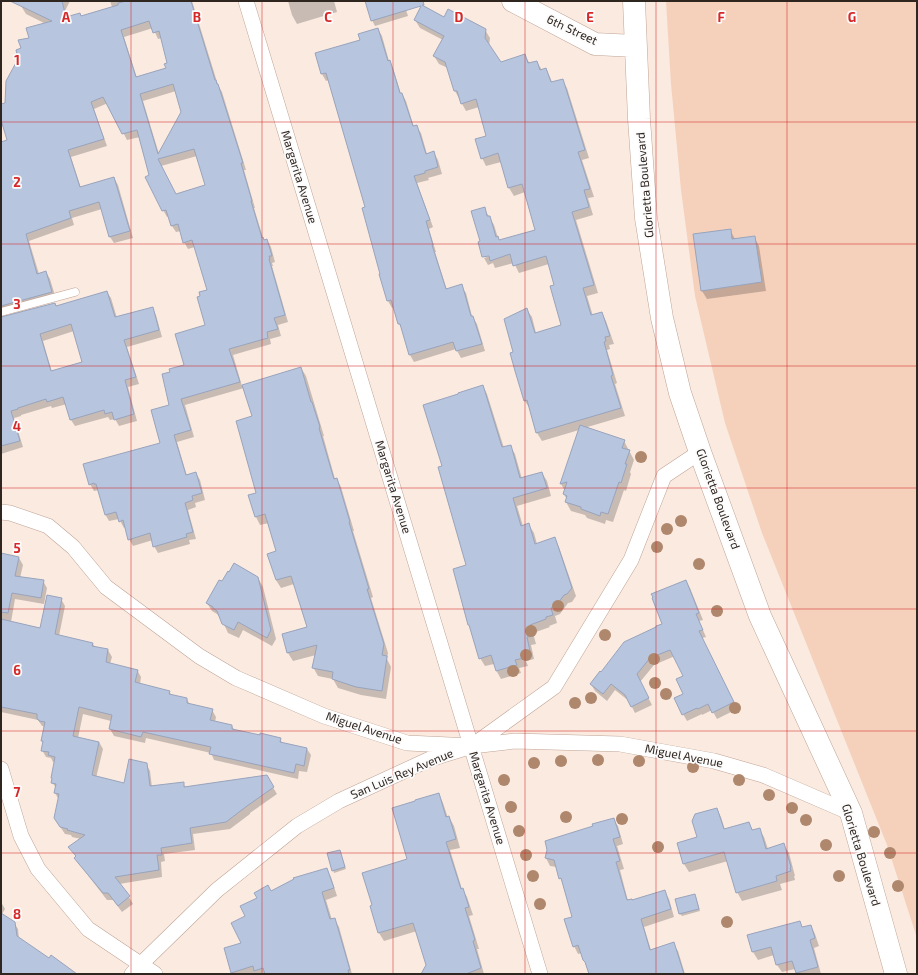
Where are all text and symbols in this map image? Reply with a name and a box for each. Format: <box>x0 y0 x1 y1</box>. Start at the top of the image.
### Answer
text: A <box>62 9 71 25</box>
text: B <box>193 9 201 25</box>
text: C <box>324 9 332 25</box>
text: D <box>455 9 464 25</box>
text: E <box>586 9 594 25</box>
text: F <box>717 9 725 25</box>
text: G <box>848 9 856 25</box>
street label: 6th Street <box>545 11 600 47</box>
text: 1 <box>14 52 20 68</box>
street label: Margarita Avenue <box>279 128 321 225</box>
street label: Glorietta Boulevard <box>632 132 656 239</box>
text: 2 <box>13 174 21 190</box>
text: 3 <box>13 296 21 312</box>
text: 4 <box>13 418 21 434</box>
street label: Margarita Avenue <box>373 438 415 535</box>
street label: Glorietta Boulevard <box>694 446 744 551</box>
text: 5 <box>13 540 21 556</box>
text: 6 <box>13 662 21 678</box>
street label: Miguel Avenue <box>324 708 404 746</box>
street label: Miguel Avenue <box>644 741 724 769</box>
street label: San Luis Rey Avenue <box>348 745 455 801</box>
street label: Margarita Avenue <box>467 749 509 846</box>
text: 7 <box>14 784 21 800</box>
street label: Glorietta Boulevard <box>840 802 884 907</box>
text: 8 <box>13 906 21 922</box>

